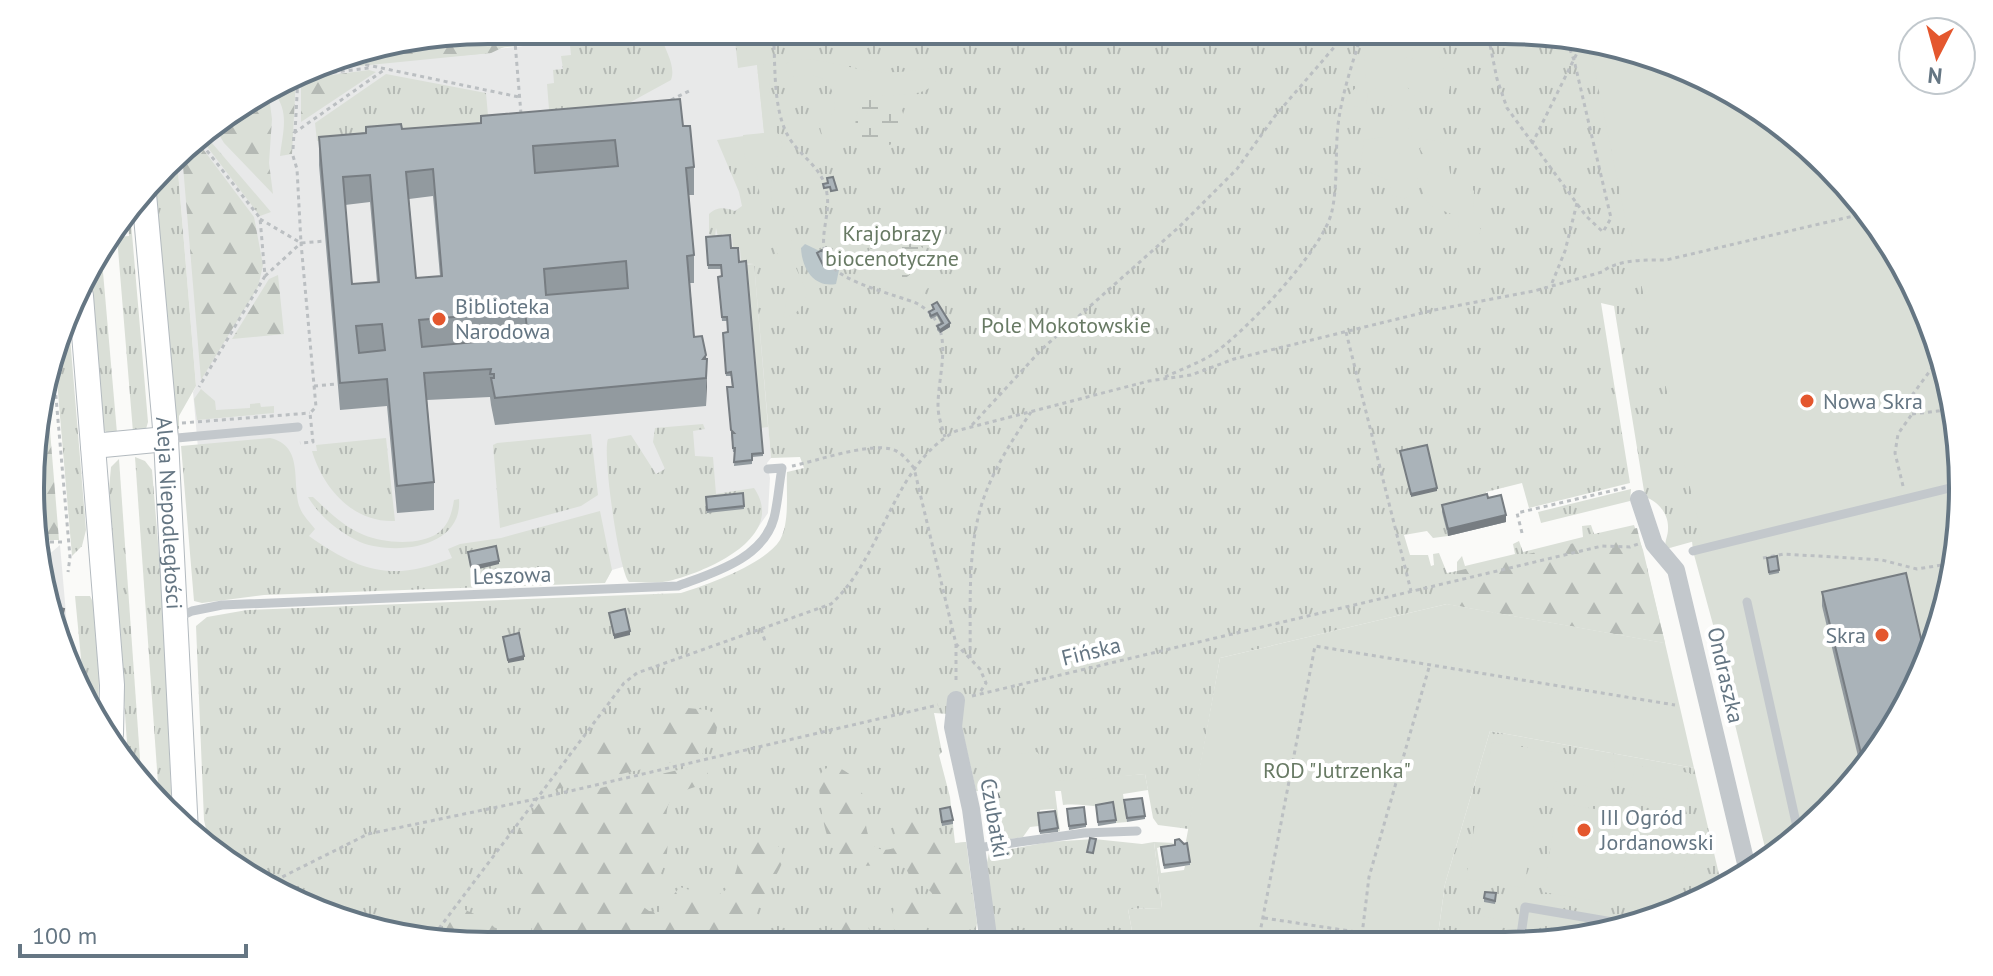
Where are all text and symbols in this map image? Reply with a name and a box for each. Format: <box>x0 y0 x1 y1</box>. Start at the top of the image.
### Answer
north arrow <box>1897 16 1977 96</box>
text: N <box>1926 61 1944 91</box>
park label: Krajobrazy biocenotyczne <box>825 219 959 272</box>
place label: Biblioteka Narodowa <box>455 292 550 345</box>
marker: Biblioteka Narodowa <box>430 310 448 328</box>
park label: Pole Mokotowskie <box>981 311 1151 339</box>
place label: Nowa Skra <box>1823 387 1923 415</box>
marker: Nowa Skra <box>1798 392 1816 410</box>
street label: Aleja Niepodległości <box>150 415 189 610</box>
street label: Leszowa <box>472 560 552 590</box>
place label: Skra <box>1825 621 1866 649</box>
street label: Ondraszka <box>1701 624 1751 726</box>
marker: Skra <box>1873 626 1891 644</box>
street label: Fińska <box>1058 630 1124 672</box>
park label: ROD "Jutrzenka" <box>1263 756 1411 784</box>
street label: Czubatki <box>974 776 1016 860</box>
place label: III Ogród Jordanowski <box>1599 803 1714 856</box>
marker: III Ogród Jordanowski <box>1575 821 1593 839</box>
scale bar <box>20 908 246 958</box>
text: 100 m <box>32 920 97 951</box>

